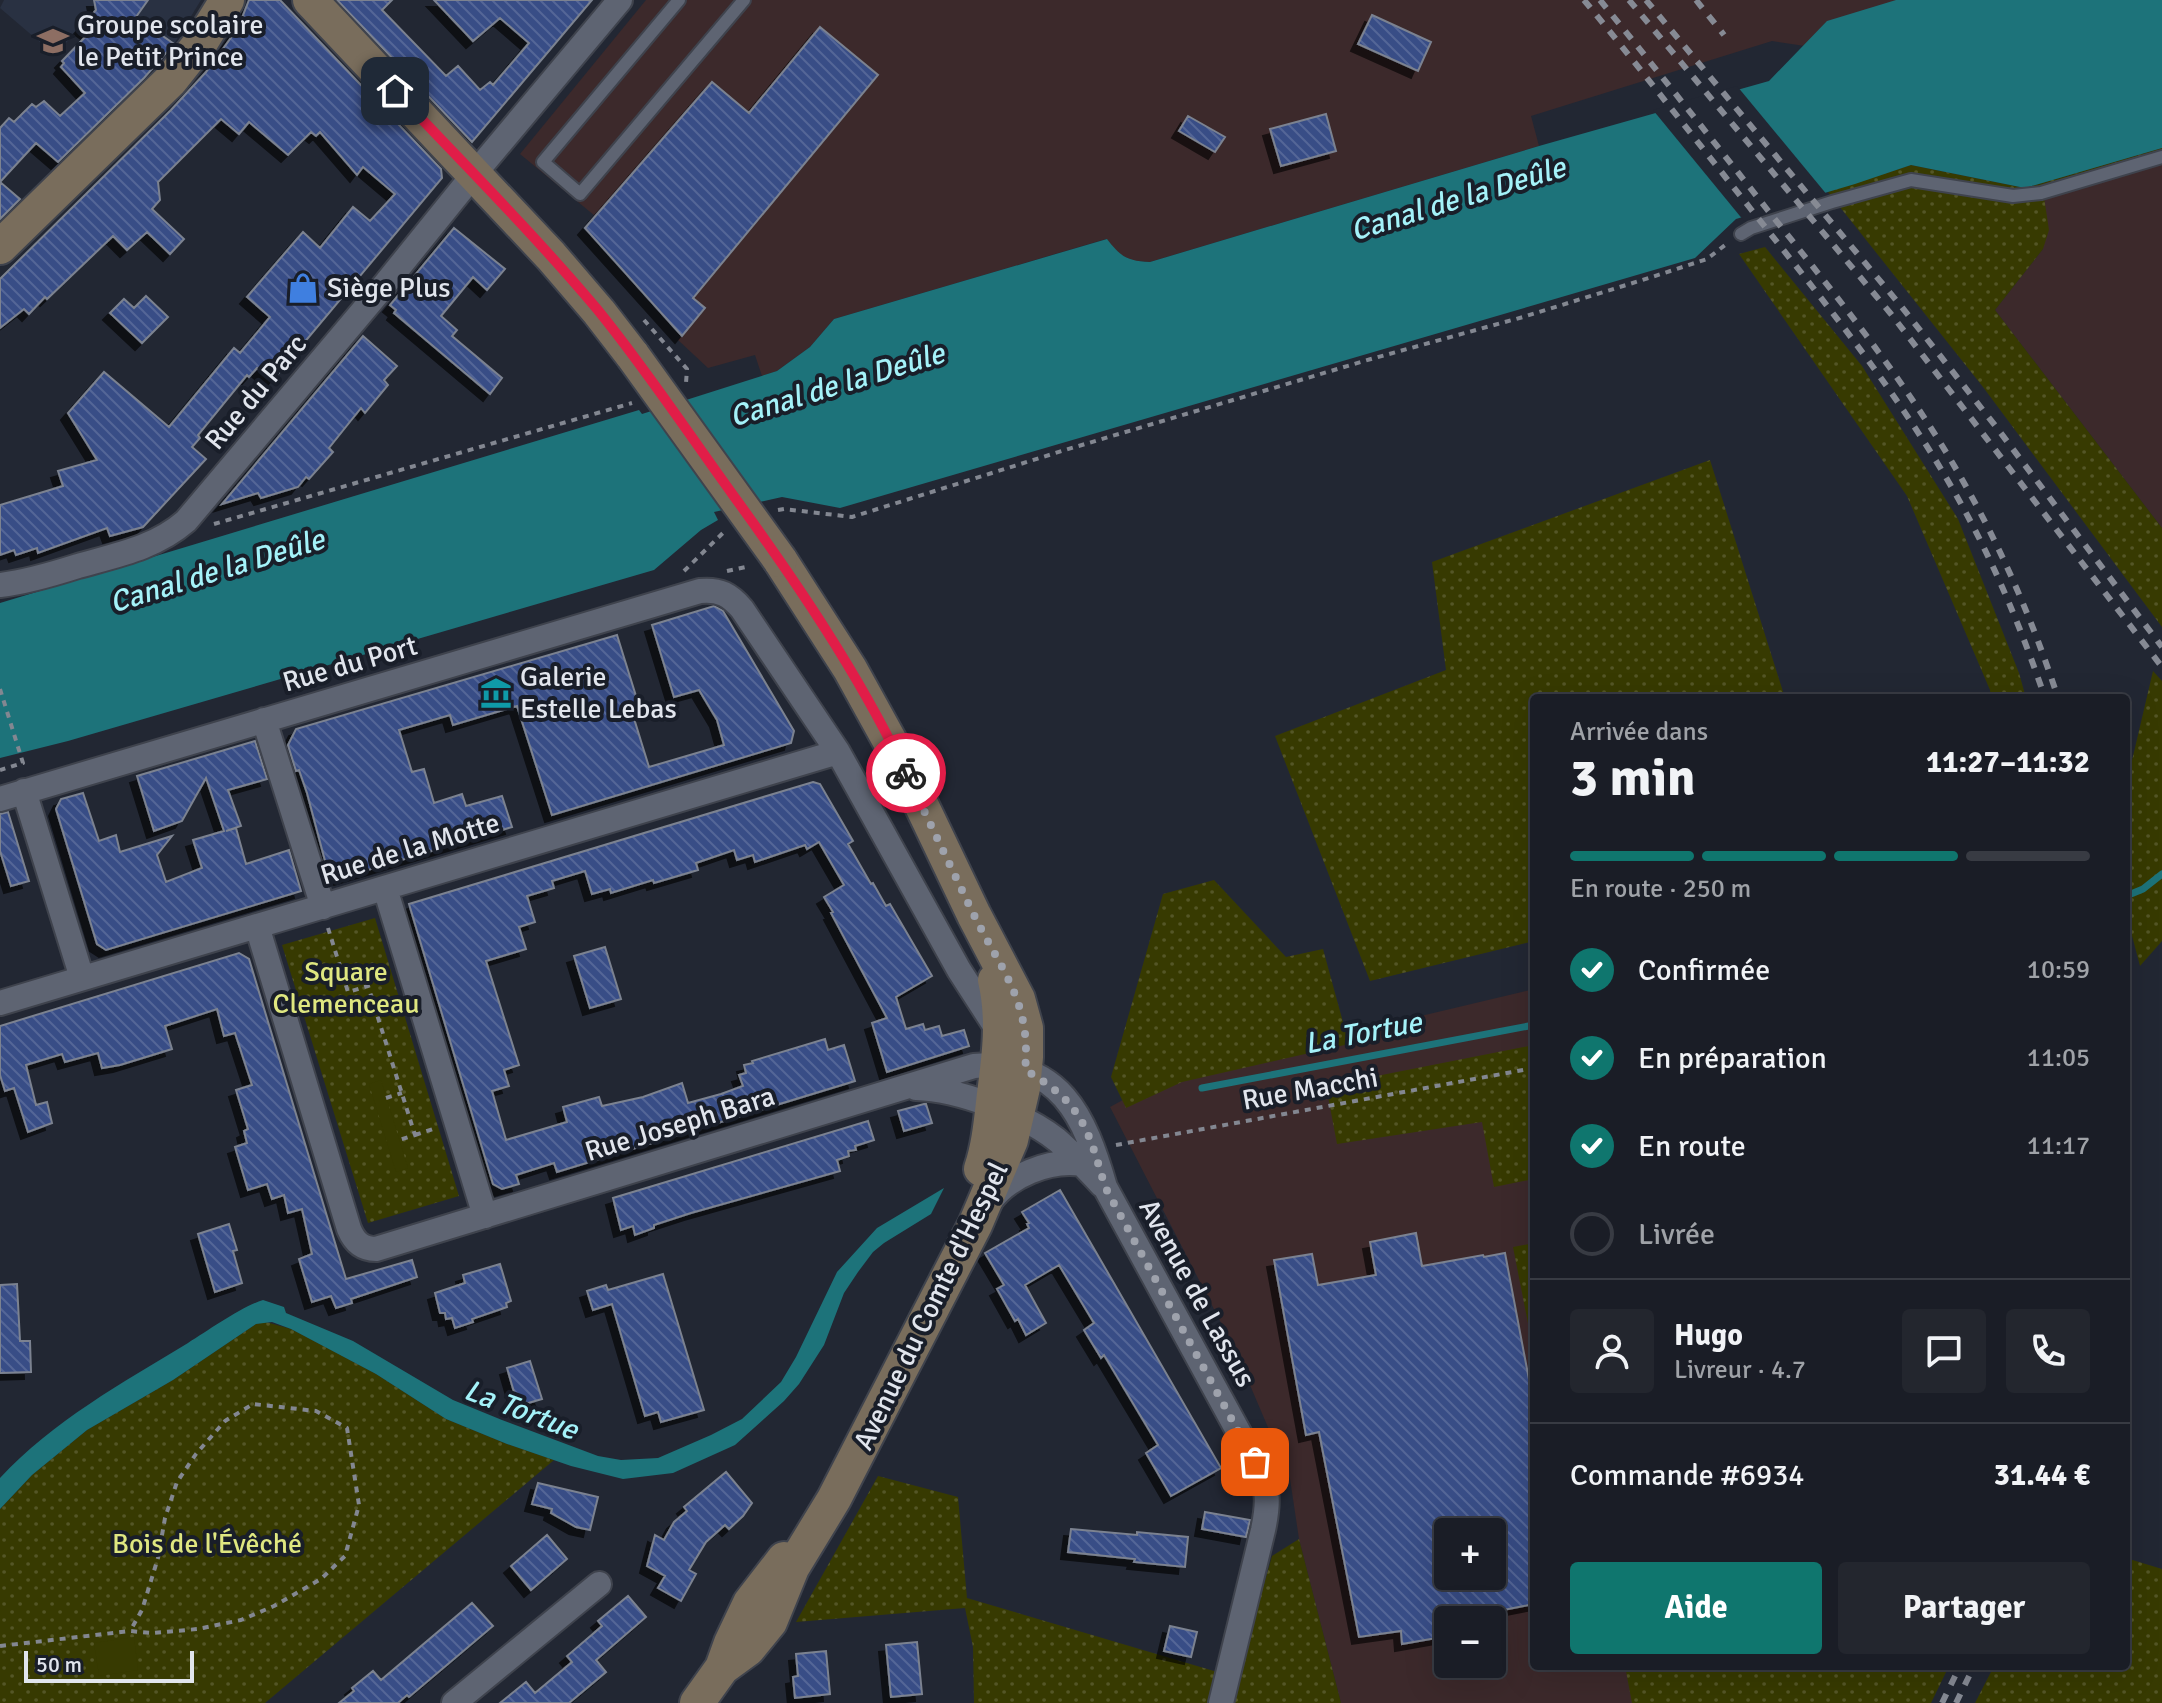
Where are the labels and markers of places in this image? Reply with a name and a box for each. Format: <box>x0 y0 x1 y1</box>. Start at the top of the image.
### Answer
place label: Groupe scolaire le Petit Prince <box>77 8 263 74</box>
school or university icon: Groupe scolaire le Petit Prince <box>36 24 70 58</box>
pin <box>361 57 429 125</box>
shop icon: Siège Plus <box>286 271 320 305</box>
place label: Siège Plus <box>327 271 450 305</box>
place label: Galerie Estelle Lebas <box>520 660 677 726</box>
museum icon: Galerie Estelle Lebas <box>479 676 513 710</box>
pin <box>1221 1428 1289 1496</box>

